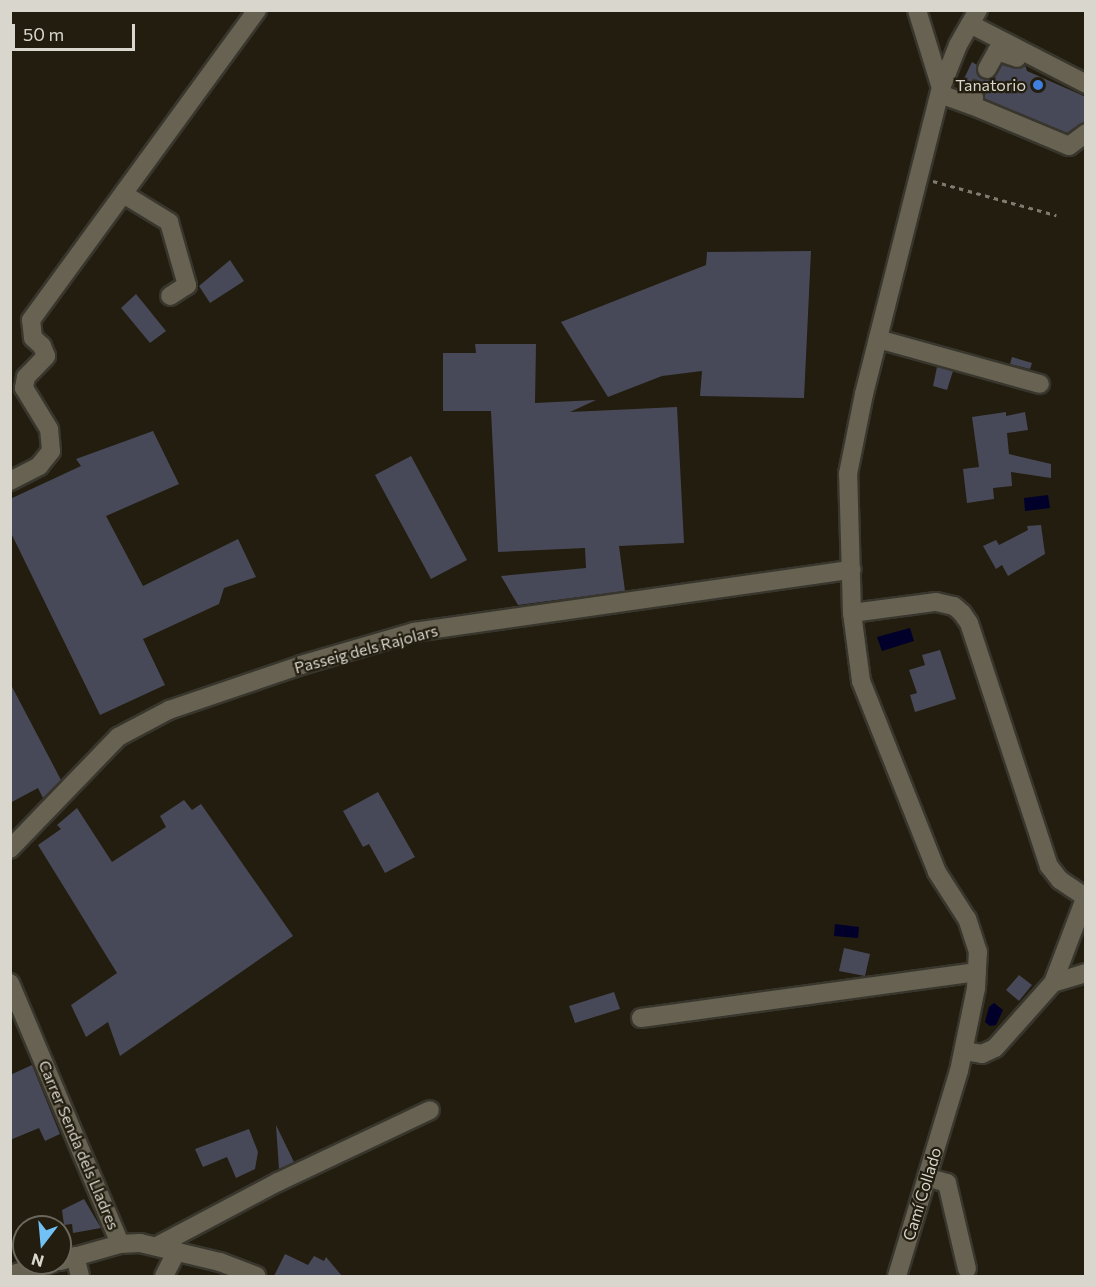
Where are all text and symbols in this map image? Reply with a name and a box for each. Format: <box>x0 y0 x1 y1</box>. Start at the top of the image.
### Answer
scale bar <box>15 12 138 50</box>
text: 50 m <box>23 23 64 45</box>
place label: Tanatorio <box>955 75 1026 95</box>
marker: Tanatorio <box>1031 78 1045 92</box>
street label: Passeig dels Rajolars <box>292 621 440 677</box>
street label: Carrer Senda dels Lladres <box>35 1057 123 1233</box>
street label: Camí Collado <box>899 1145 945 1243</box>
north arrow <box>12 1215 72 1275</box>
text: N <box>29 1250 46 1272</box>

